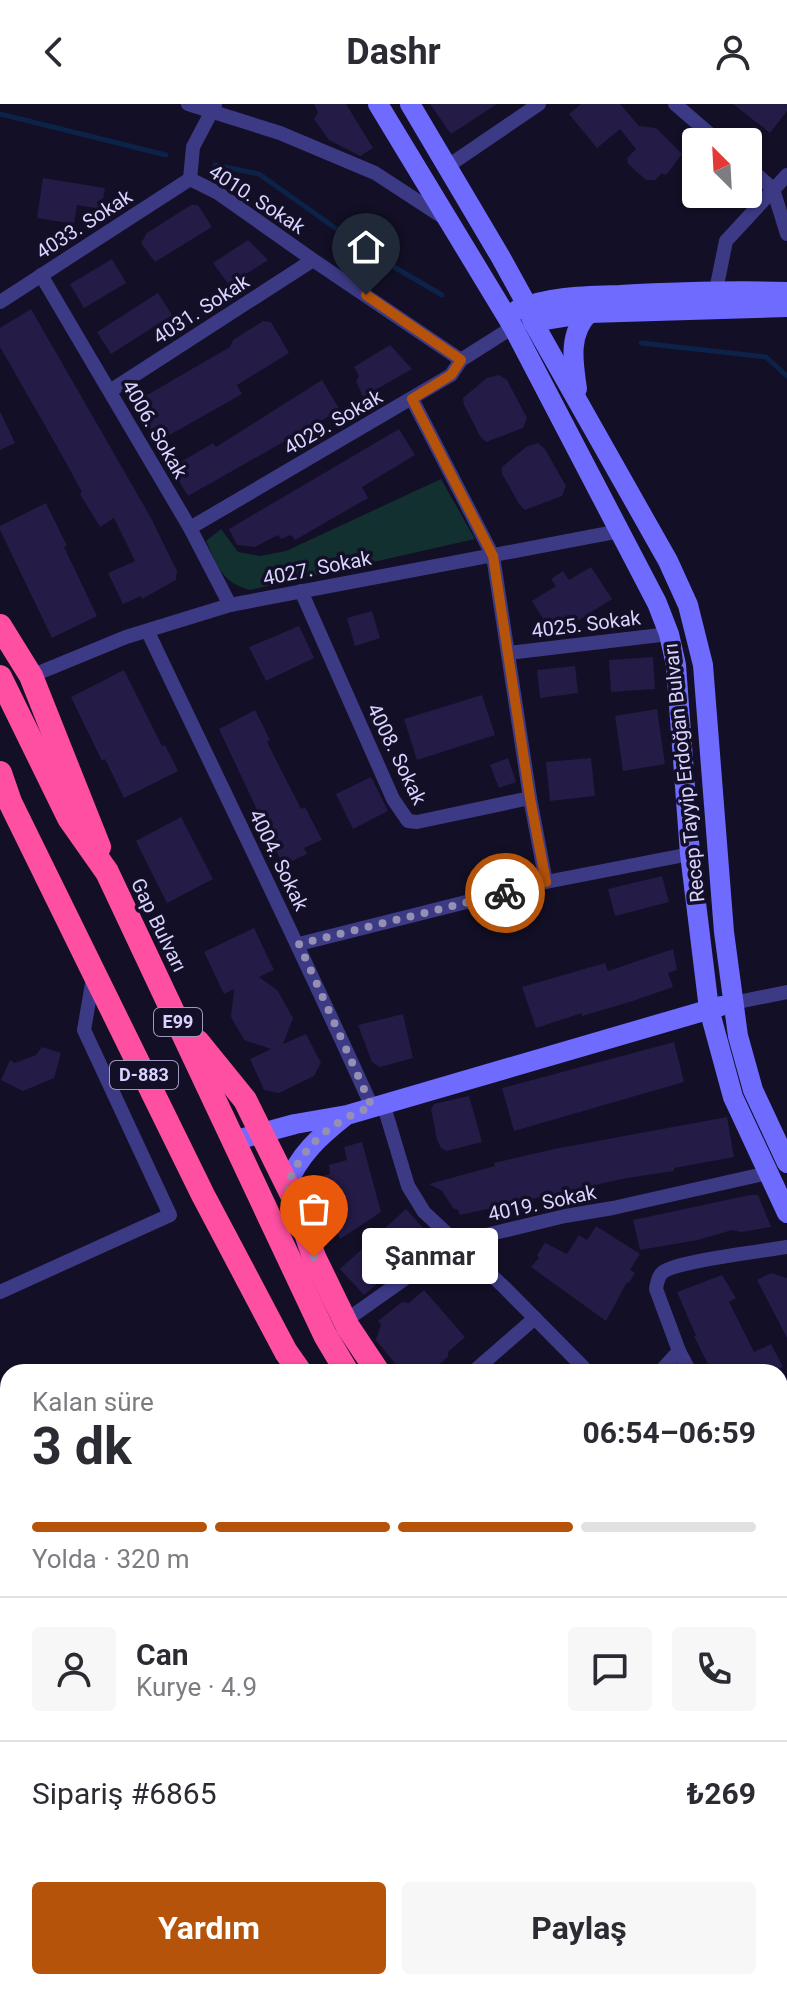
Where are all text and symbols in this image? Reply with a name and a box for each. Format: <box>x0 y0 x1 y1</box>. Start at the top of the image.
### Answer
icon: back <box>32 30 76 74</box>
icon: person <box>711 30 755 74</box>
text: Dashr <box>346 31 441 73</box>
north arrow <box>682 128 762 208</box>
map controls <box>682 128 762 208</box>
street label: 4010. Sokak <box>204 159 310 239</box>
street label: 4033. Sokak <box>31 184 137 264</box>
pin <box>332 213 400 295</box>
icon: home <box>344 225 388 269</box>
street label: 4031. Sokak <box>148 269 254 349</box>
street label: 4006. Sokak <box>117 376 193 483</box>
street label: 4029. Sokak <box>280 384 387 460</box>
street label: 4027. Sokak <box>261 546 374 590</box>
street label: 4025. Sokak <box>530 605 643 643</box>
street label: Recep Tayyip Erdoğan Bulvarı <box>658 642 710 904</box>
street label: 4008. Sokak <box>362 699 432 809</box>
street label: 4004. Sokak <box>244 805 314 915</box>
courier <box>465 853 545 933</box>
icon: bike <box>483 871 527 915</box>
street label: Gap Bulvarı <box>126 874 192 976</box>
road number: E99 <box>154 1008 202 1036</box>
road number: D-883 <box>110 1061 178 1089</box>
pin <box>280 1175 348 1257</box>
street label: 4019. Sokak <box>486 1180 599 1226</box>
icon: bag <box>292 1187 336 1231</box>
callout: Şanmar <box>362 1229 498 1285</box>
text: Şanmar <box>385 1241 475 1271</box>
text: Kalan süre <box>32 1387 154 1417</box>
text: 06:54–06:59 <box>582 1415 756 1450</box>
text: 3 dk <box>32 1416 132 1477</box>
text: Yolda · 320 m <box>32 1544 190 1574</box>
button: person <box>32 1627 116 1711</box>
button: chat <box>568 1627 652 1711</box>
button: phone <box>672 1627 756 1711</box>
text: Can <box>136 1637 189 1672</box>
text: Kurye · 4.9 <box>136 1672 257 1702</box>
text: Sipariş #6865 <box>32 1776 217 1811</box>
text: ₺269 <box>687 1776 756 1811</box>
button: Yardım <box>32 1882 386 1974</box>
button: Paylaş <box>402 1882 756 1974</box>

